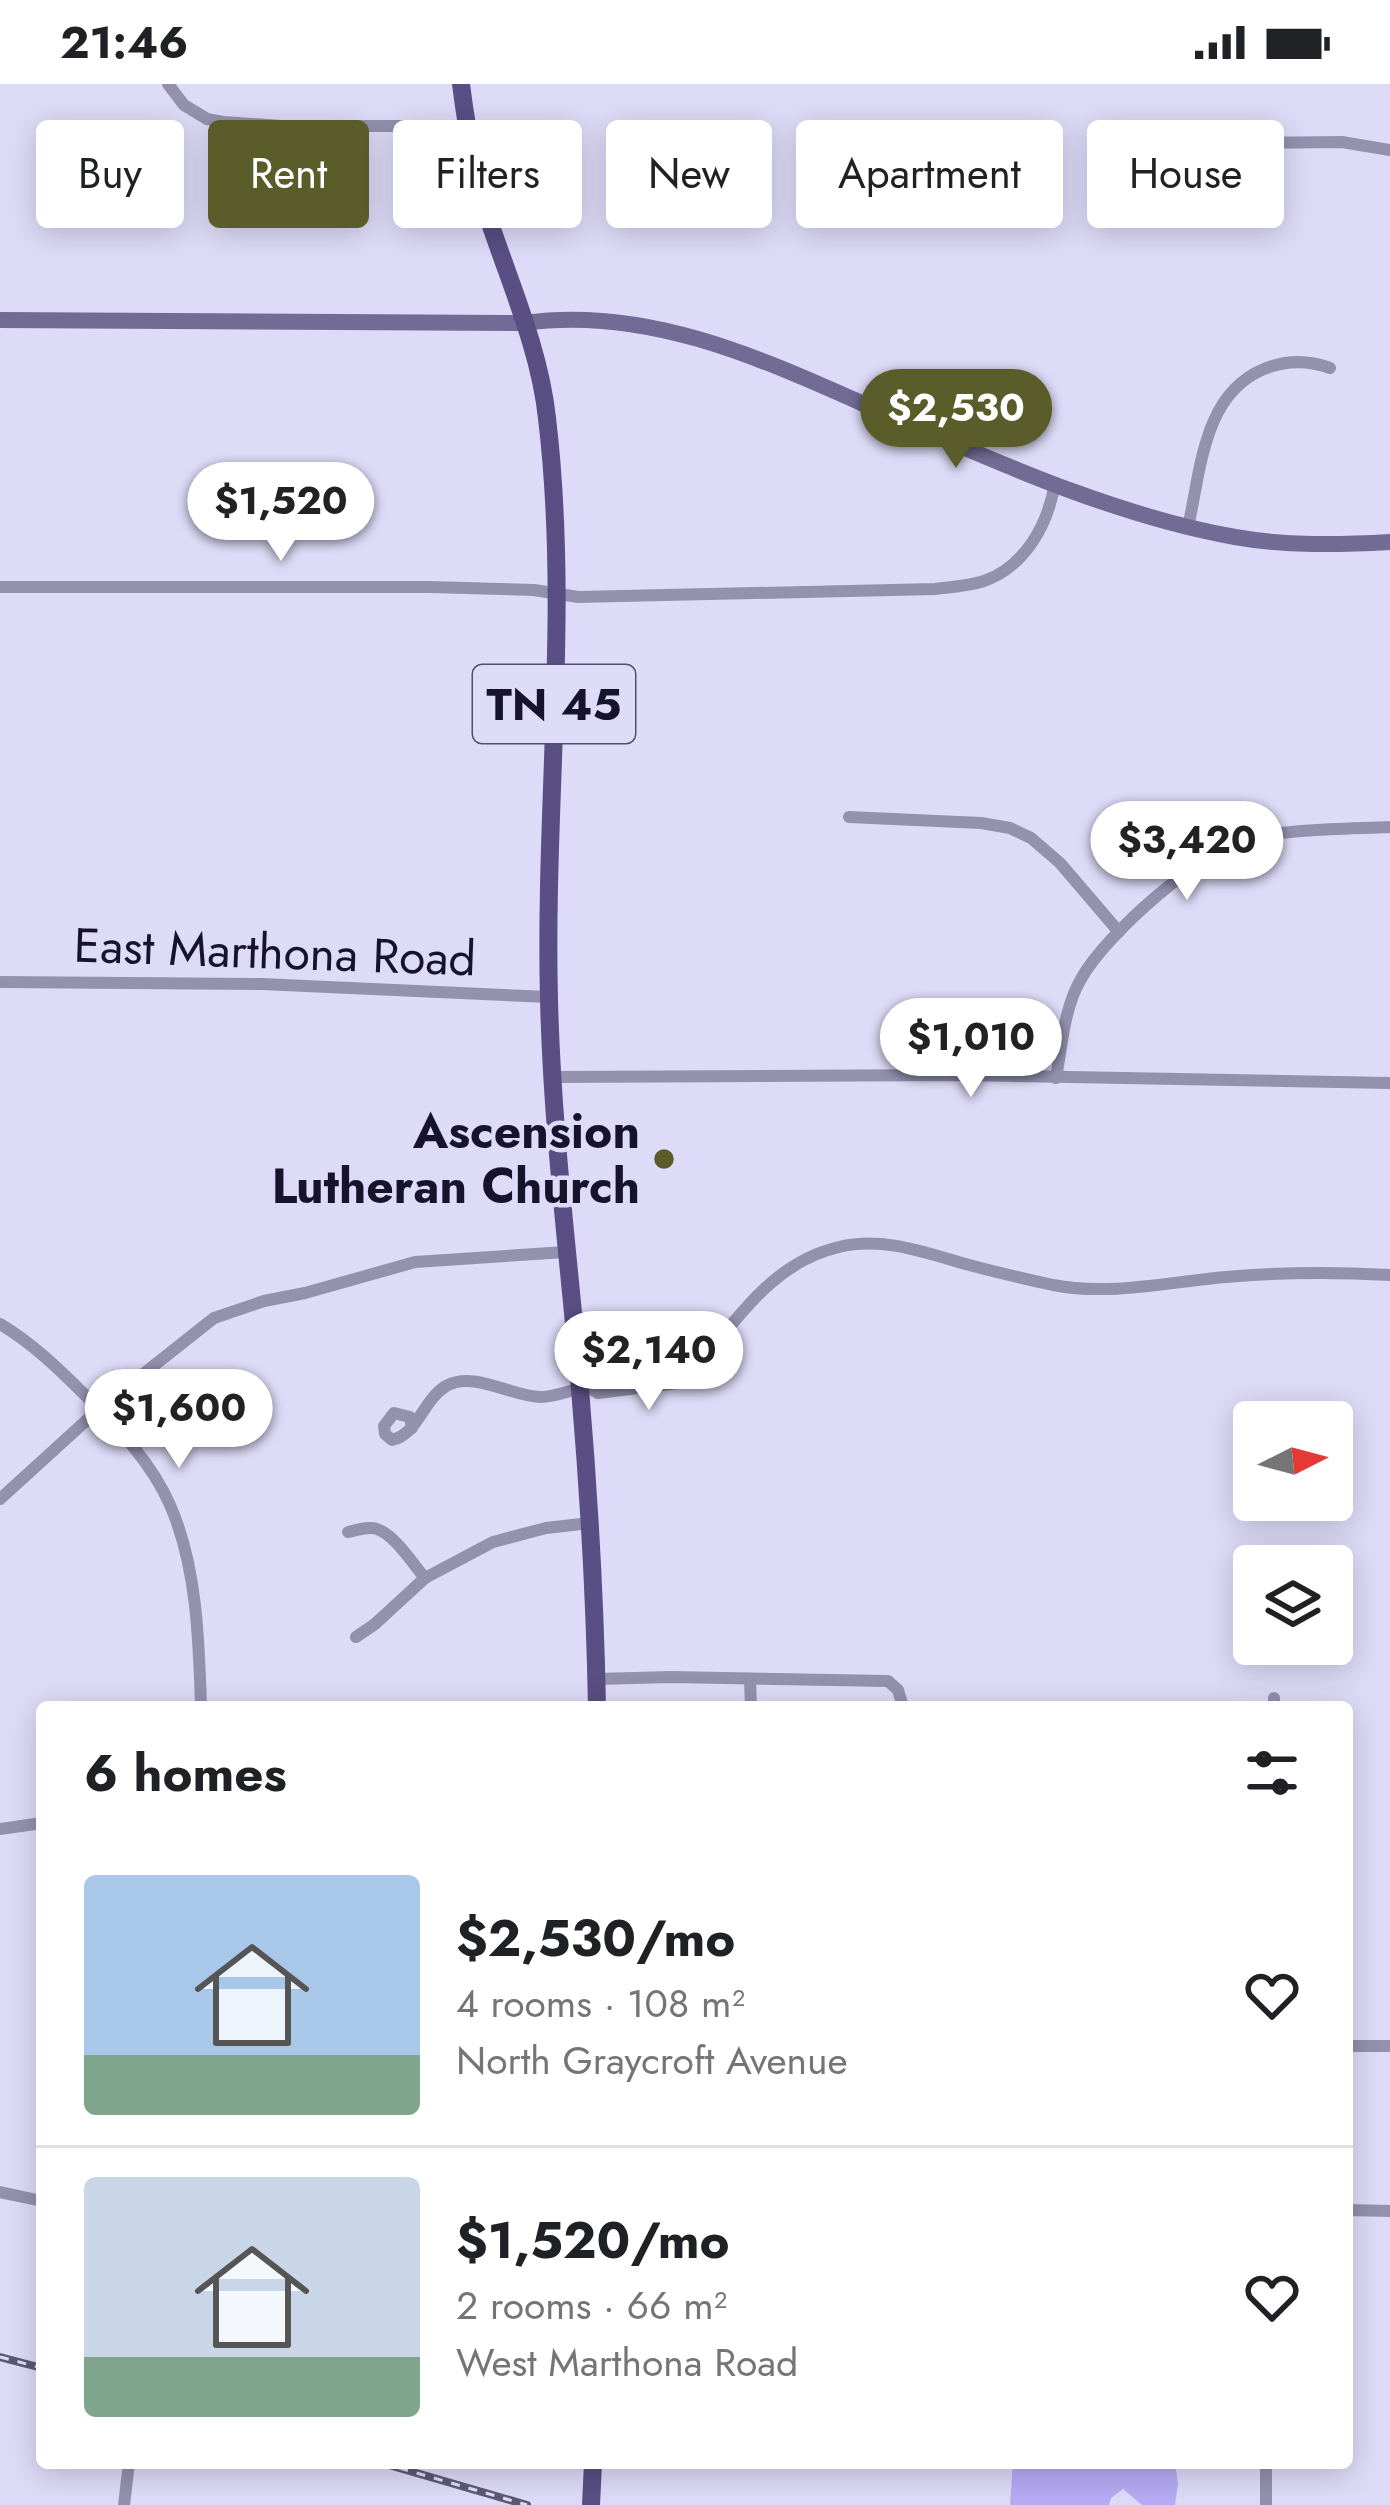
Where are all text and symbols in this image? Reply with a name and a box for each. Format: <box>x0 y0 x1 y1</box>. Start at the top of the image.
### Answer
text: 21:46 <box>60 10 188 75</box>
chip: Buy <box>36 120 184 228</box>
chip: Rent <box>208 120 369 228</box>
chip: Filters <box>393 120 582 228</box>
chip: New <box>606 120 772 228</box>
chip: Apartment <box>796 120 1063 228</box>
chip: House <box>1087 120 1284 228</box>
pin: $2,530 <box>858 369 1054 471</box>
text: $2,530 <box>887 379 1025 436</box>
pin: $1,520 <box>183 462 379 564</box>
text: $1,520 <box>214 472 348 529</box>
road number: TN 45 <box>473 665 635 743</box>
pin: $3,420 <box>1089 801 1285 903</box>
text: $3,420 <box>1117 811 1257 868</box>
street label: East Marthona Road <box>73 911 477 993</box>
pin: $1,010 <box>873 998 1069 1100</box>
text: $1,010 <box>907 1008 1035 1065</box>
place label: Ascension Lutheran Church <box>272 1097 640 1221</box>
marker: Ascension Lutheran Church <box>651 1146 677 1172</box>
pin: $2,140 <box>551 1311 747 1413</box>
text: $2,140 <box>581 1321 717 1378</box>
pin: $1,600 <box>81 1369 277 1471</box>
text: $1,600 <box>112 1379 246 1436</box>
north arrow <box>1233 1401 1353 1521</box>
map controls <box>1233 1401 1353 1665</box>
button: layers <box>1233 1545 1353 1665</box>
text: 6 homes <box>84 1736 287 1810</box>
icon: filters <box>1239 1740 1305 1806</box>
text: $2,530/mo <box>456 1901 735 1975</box>
icon: home <box>180 1923 324 2067</box>
icon: heart <box>1239 1962 1305 2028</box>
text: 4 rooms · 108 m² <box>456 1975 745 2032</box>
text: North Graycroft Avenue <box>456 2032 848 2089</box>
text: $1,520/mo <box>456 2203 730 2277</box>
icon: home <box>180 2225 324 2369</box>
icon: heart <box>1239 2264 1305 2330</box>
text: 2 rooms · 66 m² <box>456 2277 727 2334</box>
text: West Marthona Road <box>456 2334 798 2391</box>

